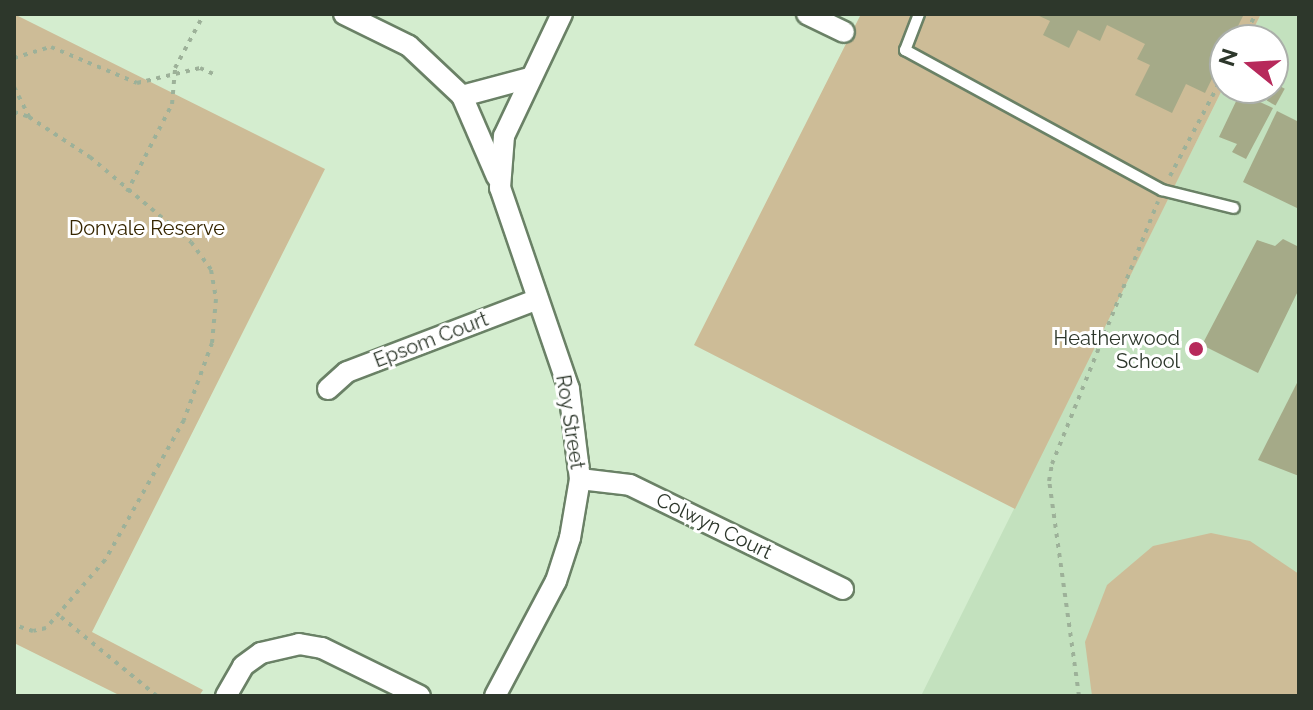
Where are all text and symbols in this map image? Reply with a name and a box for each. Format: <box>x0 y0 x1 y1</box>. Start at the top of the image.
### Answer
north arrow <box>1209 24 1289 104</box>
text: N <box>1213 45 1243 69</box>
park label: Donvale Reserve <box>69 216 225 240</box>
street label: Epsom Court <box>370 307 492 373</box>
place label: Heatherwood School <box>1054 326 1180 373</box>
marker: Heatherwood School <box>1187 340 1205 358</box>
street label: Roy Street <box>551 373 589 471</box>
street label: Colwyn Court <box>652 488 776 564</box>

